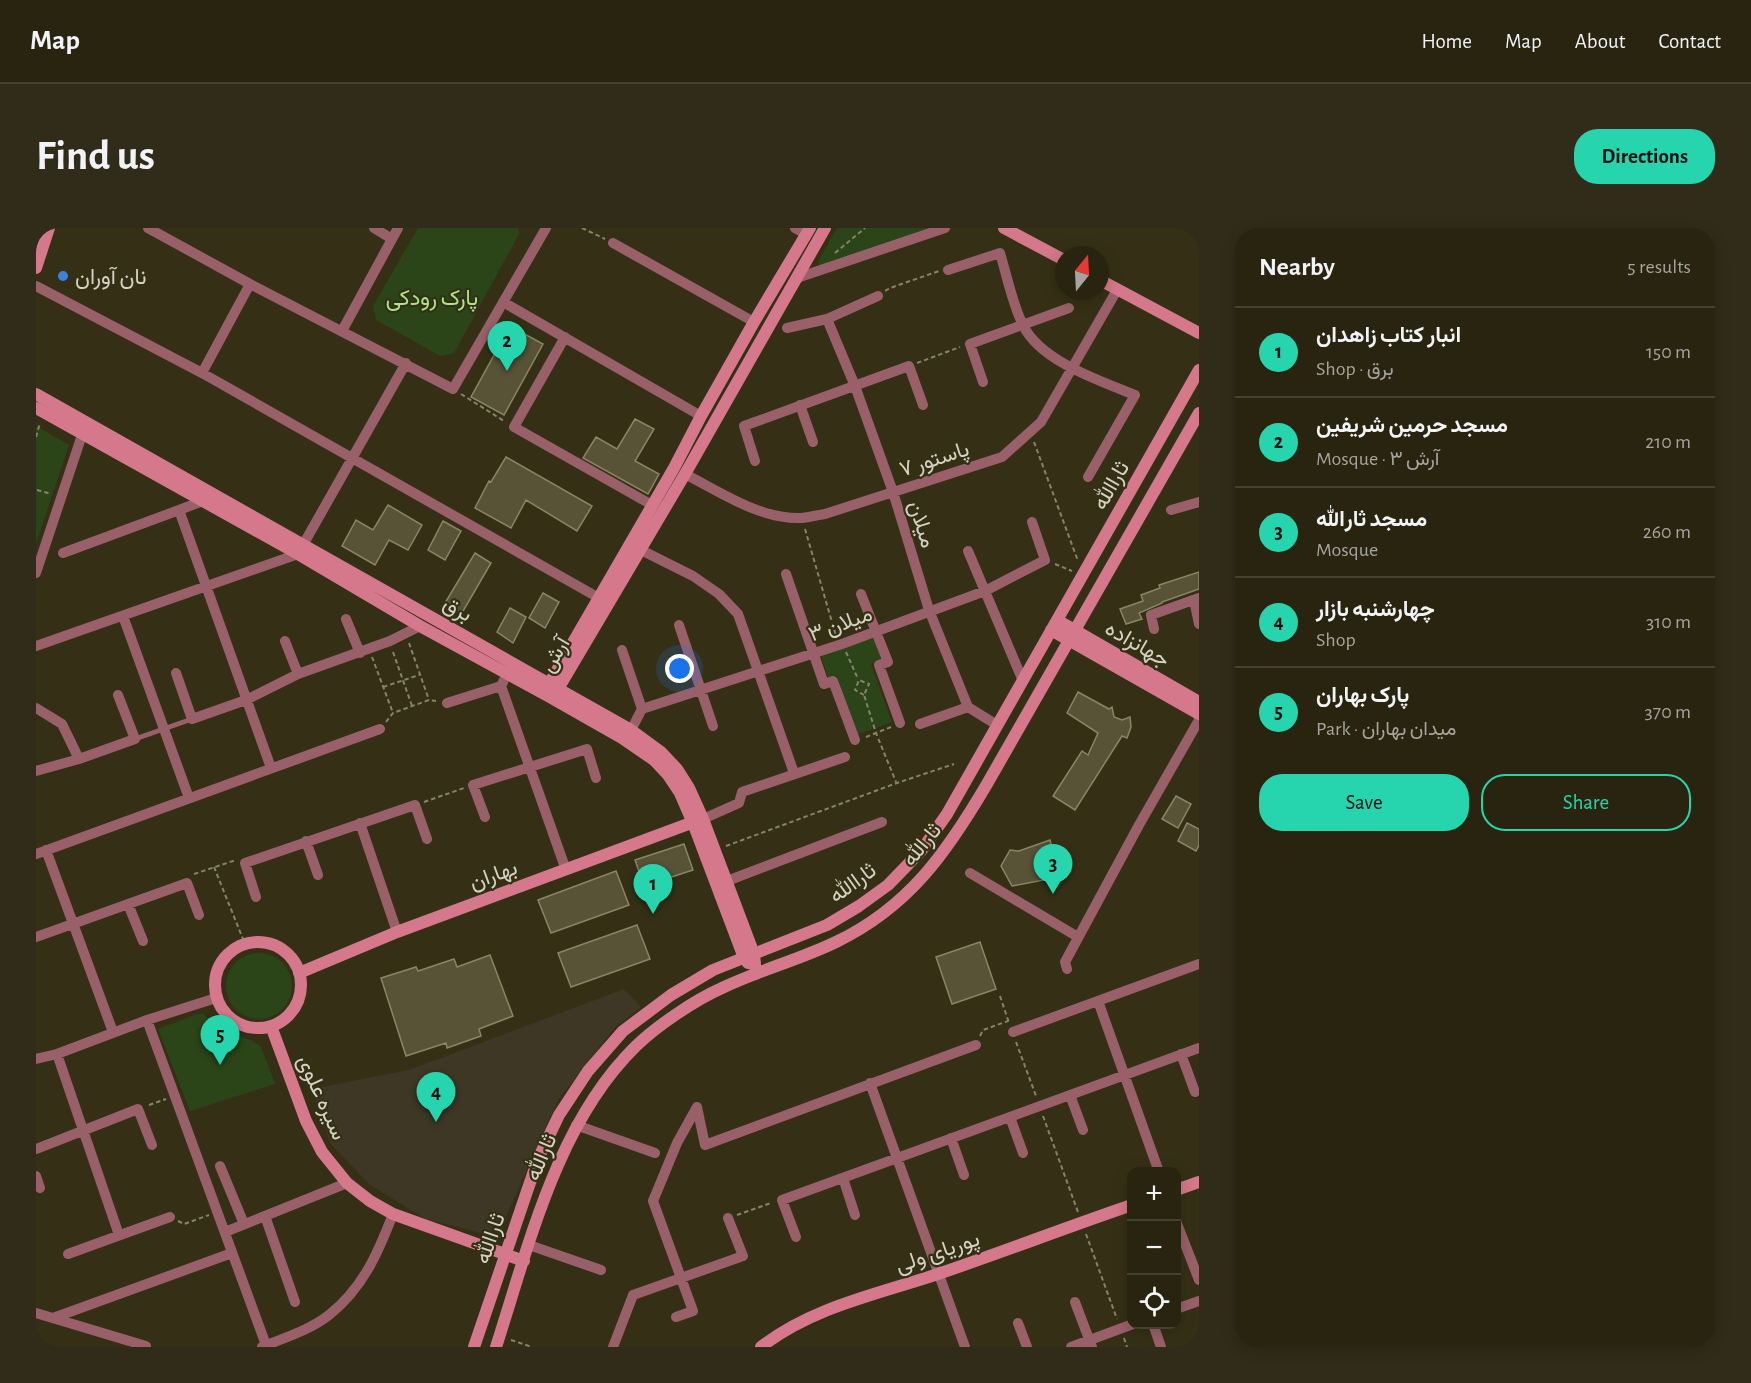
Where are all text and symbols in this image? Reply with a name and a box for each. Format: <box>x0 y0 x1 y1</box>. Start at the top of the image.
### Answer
text: Map <box>30 27 80 55</box>
text: Home <box>1421 31 1472 52</box>
text: Map <box>1505 31 1542 52</box>
text: About <box>1575 31 1625 52</box>
text: Contact <box>1658 31 1721 52</box>
button: Directions <box>1574 129 1715 184</box>
text: Find us <box>36 135 155 177</box>
north arrow <box>1055 246 1109 300</box>
text: Nearby <box>1259 254 1335 280</box>
text: 5 results <box>1627 257 1691 277</box>
place label: نان آوران <box>75 266 146 290</box>
marker: نان آوران <box>56 269 70 283</box>
park label: پارک رودکی <box>386 287 478 312</box>
pin: 2 <box>488 322 526 371</box>
text: انبار کتاب زاهدان <box>1316 324 1461 346</box>
text: 1 <box>1275 342 1282 362</box>
text: 150 m <box>1646 342 1691 362</box>
text: Shop · برق <box>1316 359 1394 379</box>
text: مسجد حرمین شریفین <box>1316 414 1508 436</box>
text: 2 <box>1274 432 1283 452</box>
text: 210 m <box>1645 432 1691 452</box>
street label: پاستور ۷ <box>897 437 973 483</box>
text: Mosque · آرش ۳ <box>1316 449 1439 469</box>
street label: ثاراالله <box>1086 456 1135 514</box>
street label: میلان <box>904 498 940 551</box>
text: مسجد ثارالله <box>1316 508 1427 530</box>
text: 3 <box>1274 522 1283 542</box>
text: 260 m <box>1643 522 1691 542</box>
text: Mosque <box>1316 540 1378 560</box>
street label: برق <box>438 592 476 627</box>
text: چهارشنبه بازار <box>1316 598 1435 620</box>
street label: میلان ۳ <box>806 602 875 647</box>
text: 4 <box>1273 612 1284 632</box>
text: 310 m <box>1646 612 1691 632</box>
street label: جهانزاده <box>1100 617 1174 673</box>
text: Shop <box>1316 630 1356 650</box>
street label: آرش <box>536 631 576 677</box>
your location <box>665 654 694 683</box>
text: پارک بهاران <box>1316 684 1409 706</box>
text: 5 <box>1274 702 1283 722</box>
text: 370 m <box>1645 702 1691 722</box>
text: Park · میدان بهاران <box>1316 719 1456 739</box>
button: Save <box>1259 774 1469 831</box>
button: Share <box>1481 774 1691 831</box>
street label: ثارالله <box>896 817 947 872</box>
pin: 3 <box>1034 844 1072 894</box>
street label: بهاران <box>466 856 521 896</box>
street label: ثاراالله <box>823 856 881 909</box>
pin: 1 <box>634 864 672 914</box>
pin: 5 <box>200 1016 240 1065</box>
street label: سیره علوی <box>292 1052 351 1144</box>
pin: 4 <box>416 1072 456 1122</box>
street label: ثارالله <box>519 1130 562 1185</box>
map controls <box>1127 1167 1181 1329</box>
button: + <box>1127 1167 1181 1221</box>
street label: ثاراالله <box>468 1209 511 1267</box>
button: − <box>1127 1221 1181 1275</box>
street label: پوریای ولی <box>892 1227 983 1279</box>
button: locate <box>1127 1275 1181 1329</box>

